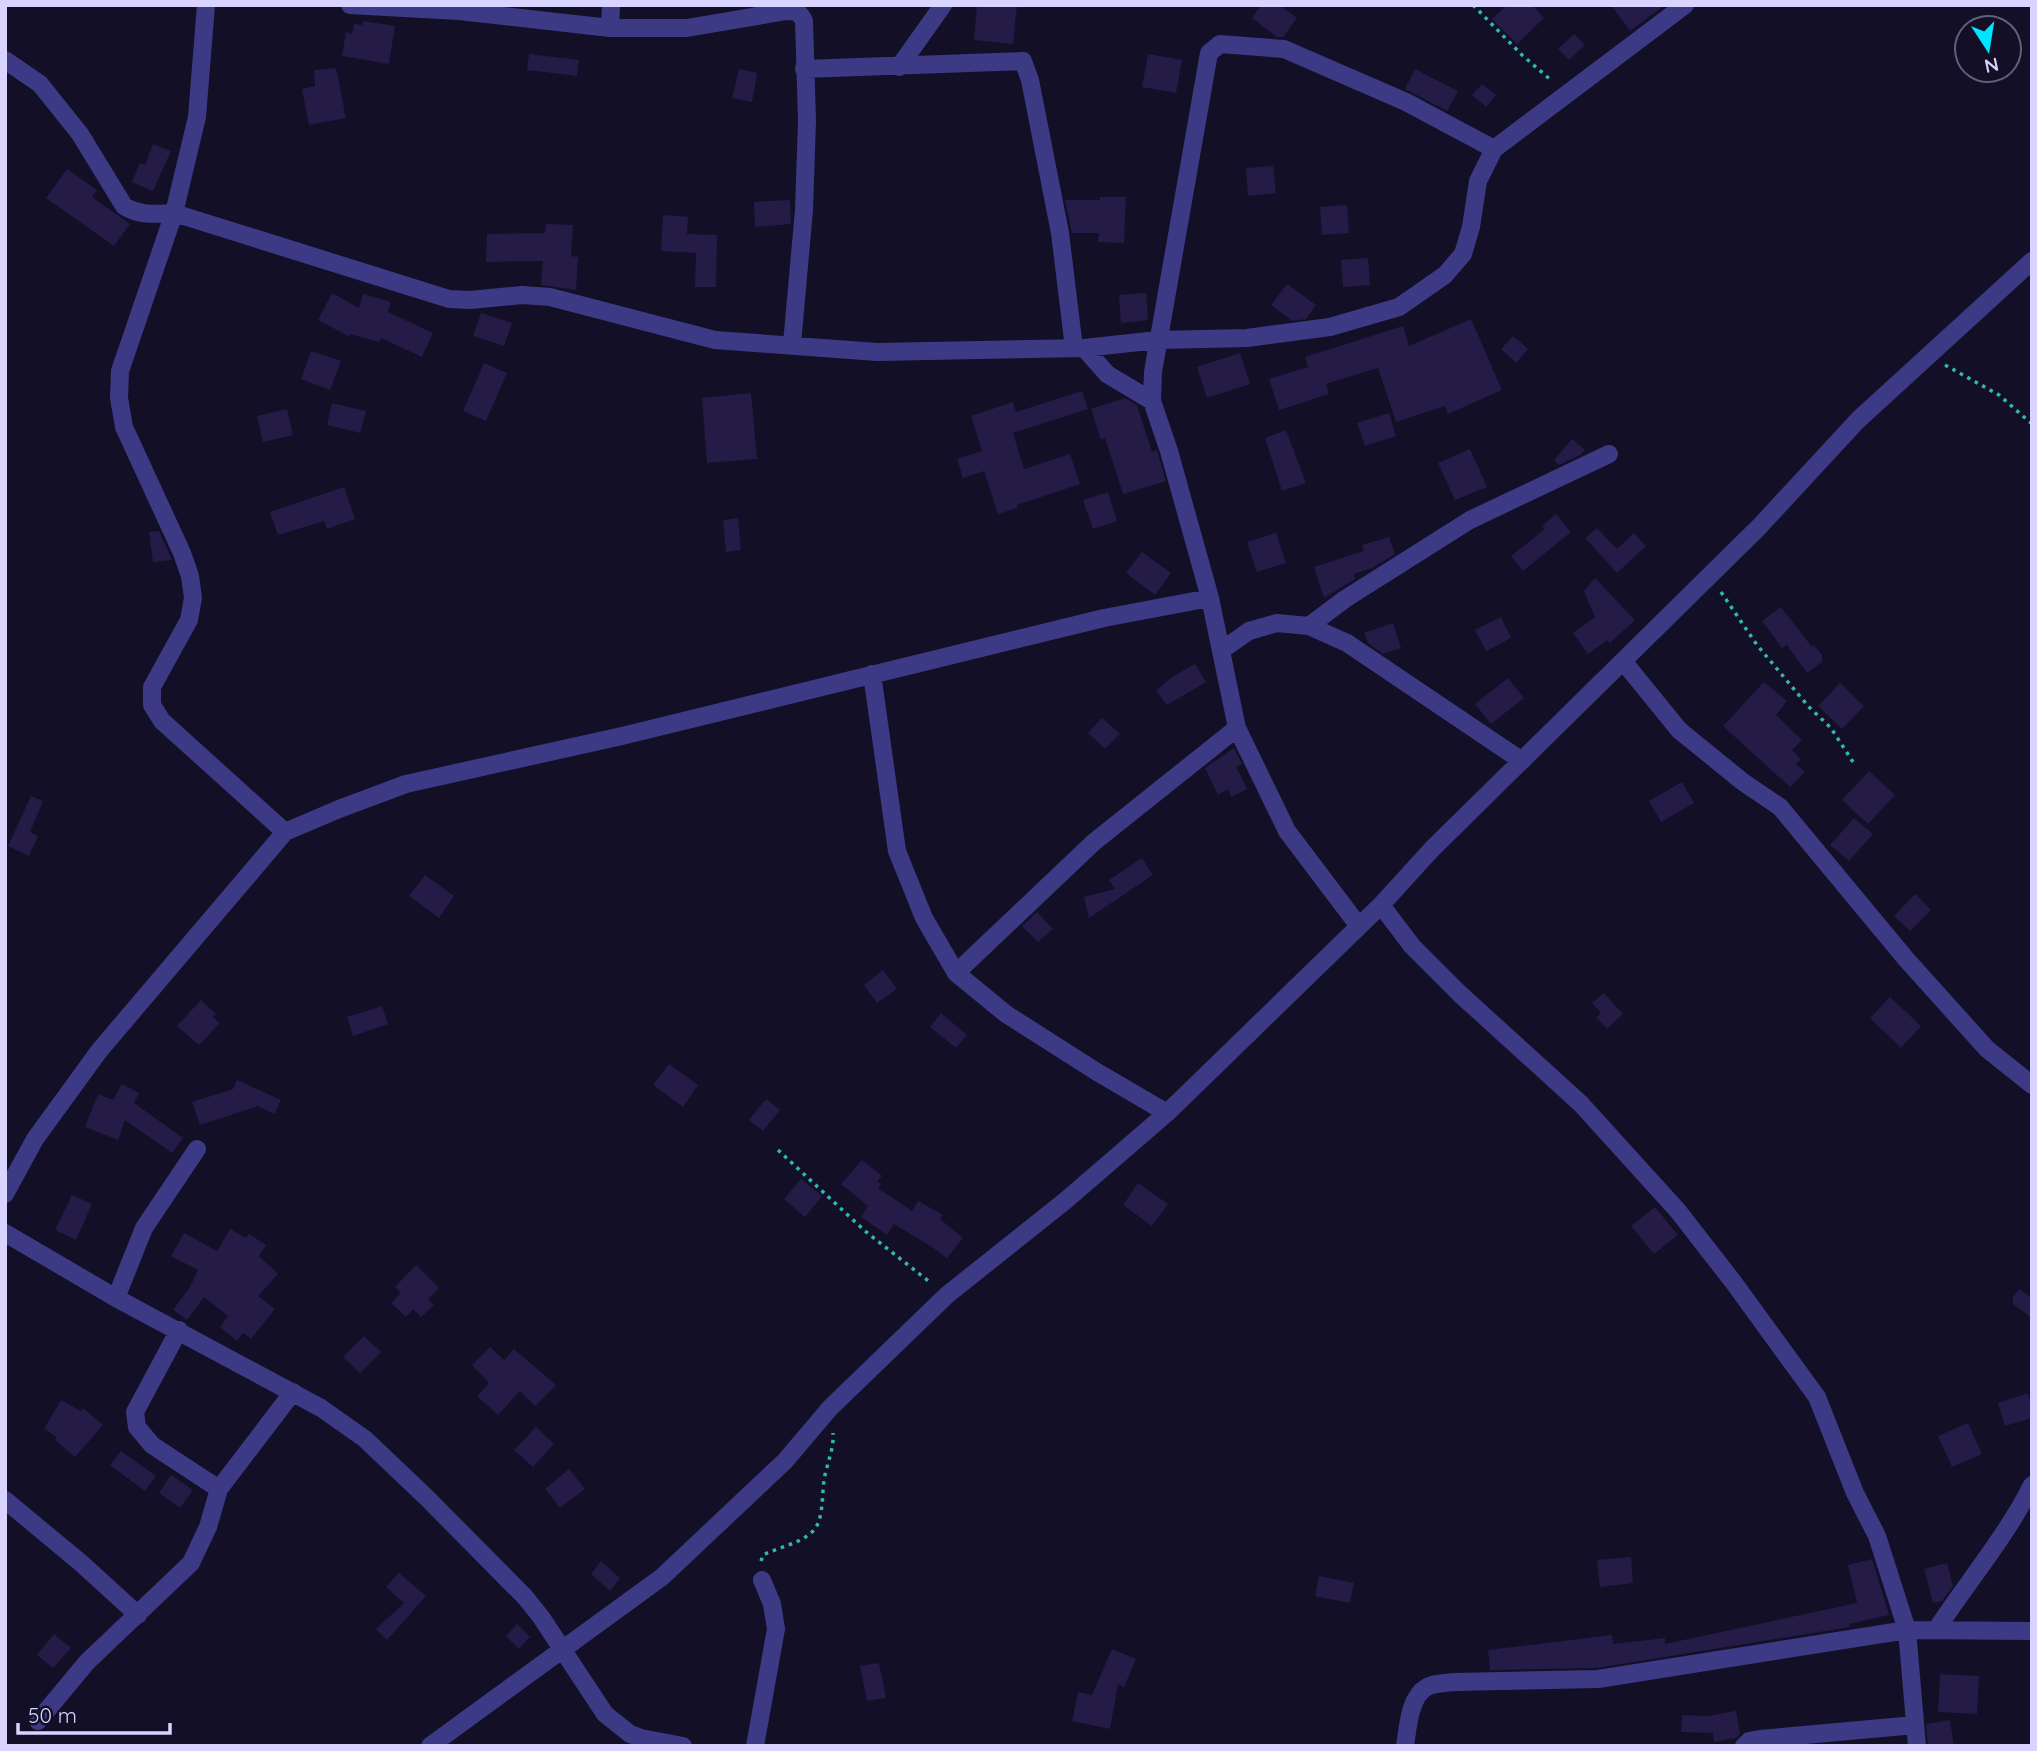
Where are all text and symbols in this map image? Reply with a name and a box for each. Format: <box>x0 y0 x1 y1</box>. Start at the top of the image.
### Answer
north arrow <box>1953 14 2023 84</box>
text: N <box>1982 52 2001 79</box>
scale bar <box>18 1692 170 1736</box>
text: 50 m <box>28 1702 77 1728</box>

